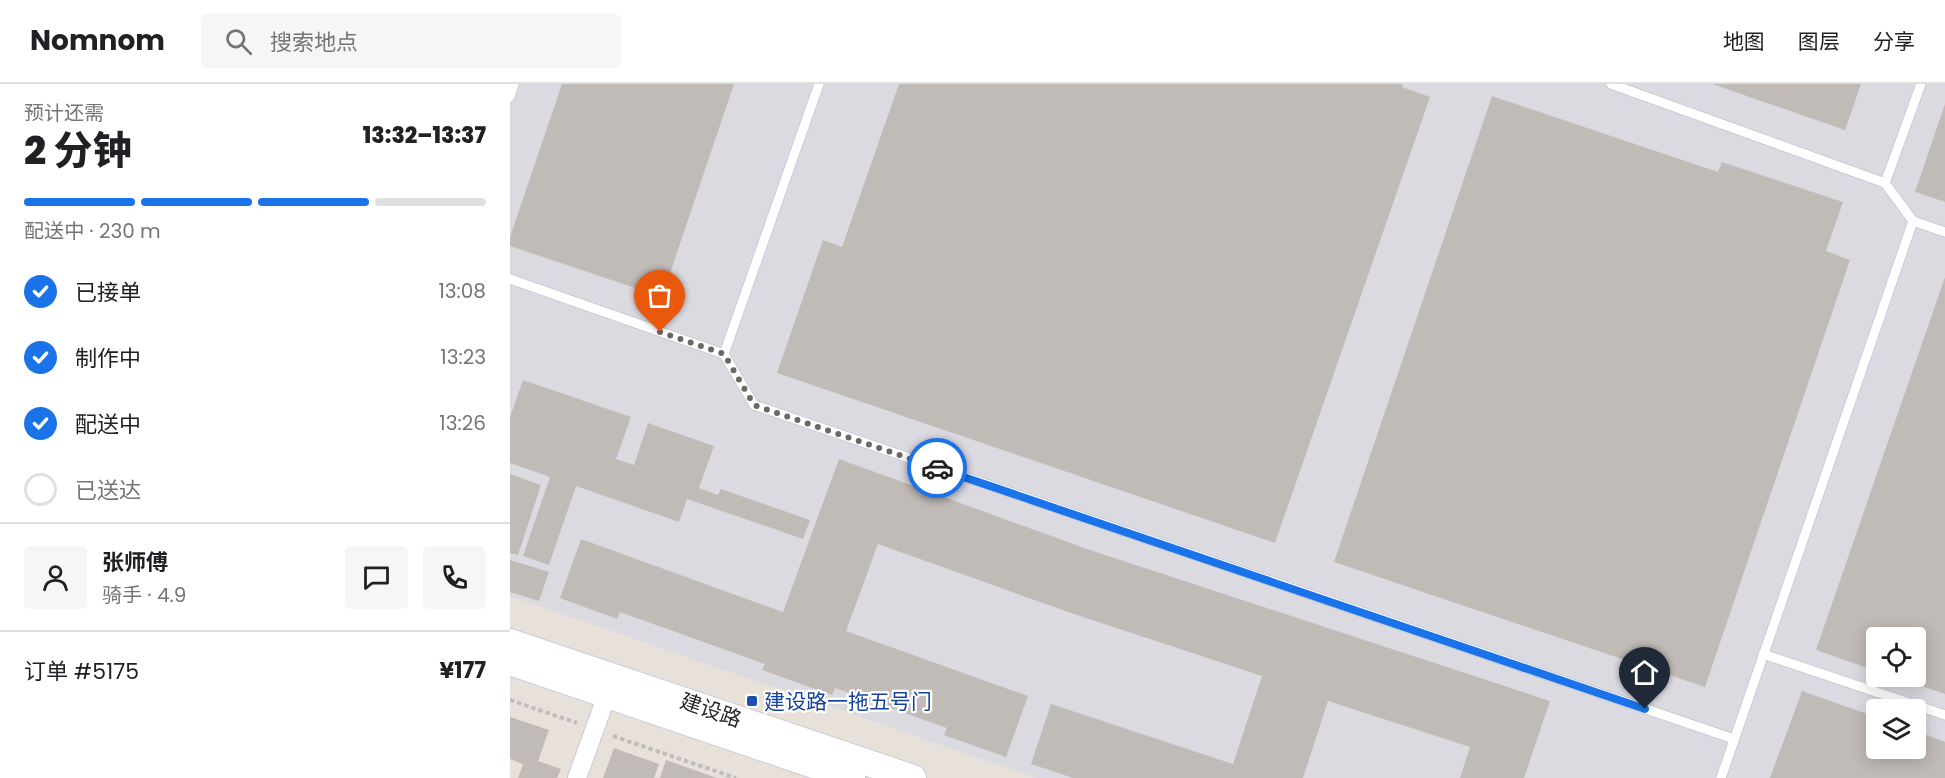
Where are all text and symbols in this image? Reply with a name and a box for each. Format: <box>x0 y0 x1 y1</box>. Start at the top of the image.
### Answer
search box <box>201 14 621 68</box>
text: Nomnom <box>30 21 165 60</box>
icon: search <box>222 25 255 58</box>
text: 搜索地点 <box>270 27 358 58</box>
text: 地图 <box>1723 27 1765 56</box>
text: 图层 <box>1798 27 1840 56</box>
text: 分享 <box>1873 27 1915 56</box>
text: 预计还需 <box>24 99 104 127</box>
text: 13:32–13:37 <box>363 120 486 151</box>
text: 2 分钟 <box>24 123 132 178</box>
text: 配送中 · 230 m <box>24 217 161 245</box>
pin <box>634 270 685 332</box>
icon: check <box>24 275 57 308</box>
text: 已接单 <box>75 277 141 308</box>
text: 13:08 <box>438 277 486 305</box>
icon: bag <box>643 279 676 312</box>
icon: check <box>24 341 57 374</box>
text: 制作中 <box>75 343 141 374</box>
text: 13:23 <box>440 343 486 371</box>
icon: check <box>24 407 57 440</box>
text: 配送中 <box>75 409 141 440</box>
text: 13:26 <box>439 409 486 437</box>
courier <box>907 438 967 498</box>
icon: car <box>921 452 954 485</box>
text: 已送达 <box>75 475 141 506</box>
button: person <box>24 546 87 609</box>
button: chat <box>345 546 408 609</box>
button: phone <box>423 546 486 609</box>
text: 张师傅 <box>102 547 168 578</box>
text: 骑手 · 4.9 <box>102 581 186 609</box>
map controls <box>1866 627 1926 759</box>
button: locate <box>1866 627 1926 687</box>
pin <box>1619 647 1670 709</box>
text: ¥177 <box>439 655 486 686</box>
text: 订单 #5175 <box>24 656 139 687</box>
icon: home <box>1628 656 1661 689</box>
street label: 建设路 <box>676 686 746 734</box>
place label: 建设路一拖五号门 <box>764 687 932 716</box>
marker: 建设路一拖五号门 <box>745 694 759 708</box>
button: layers <box>1866 699 1926 759</box>

